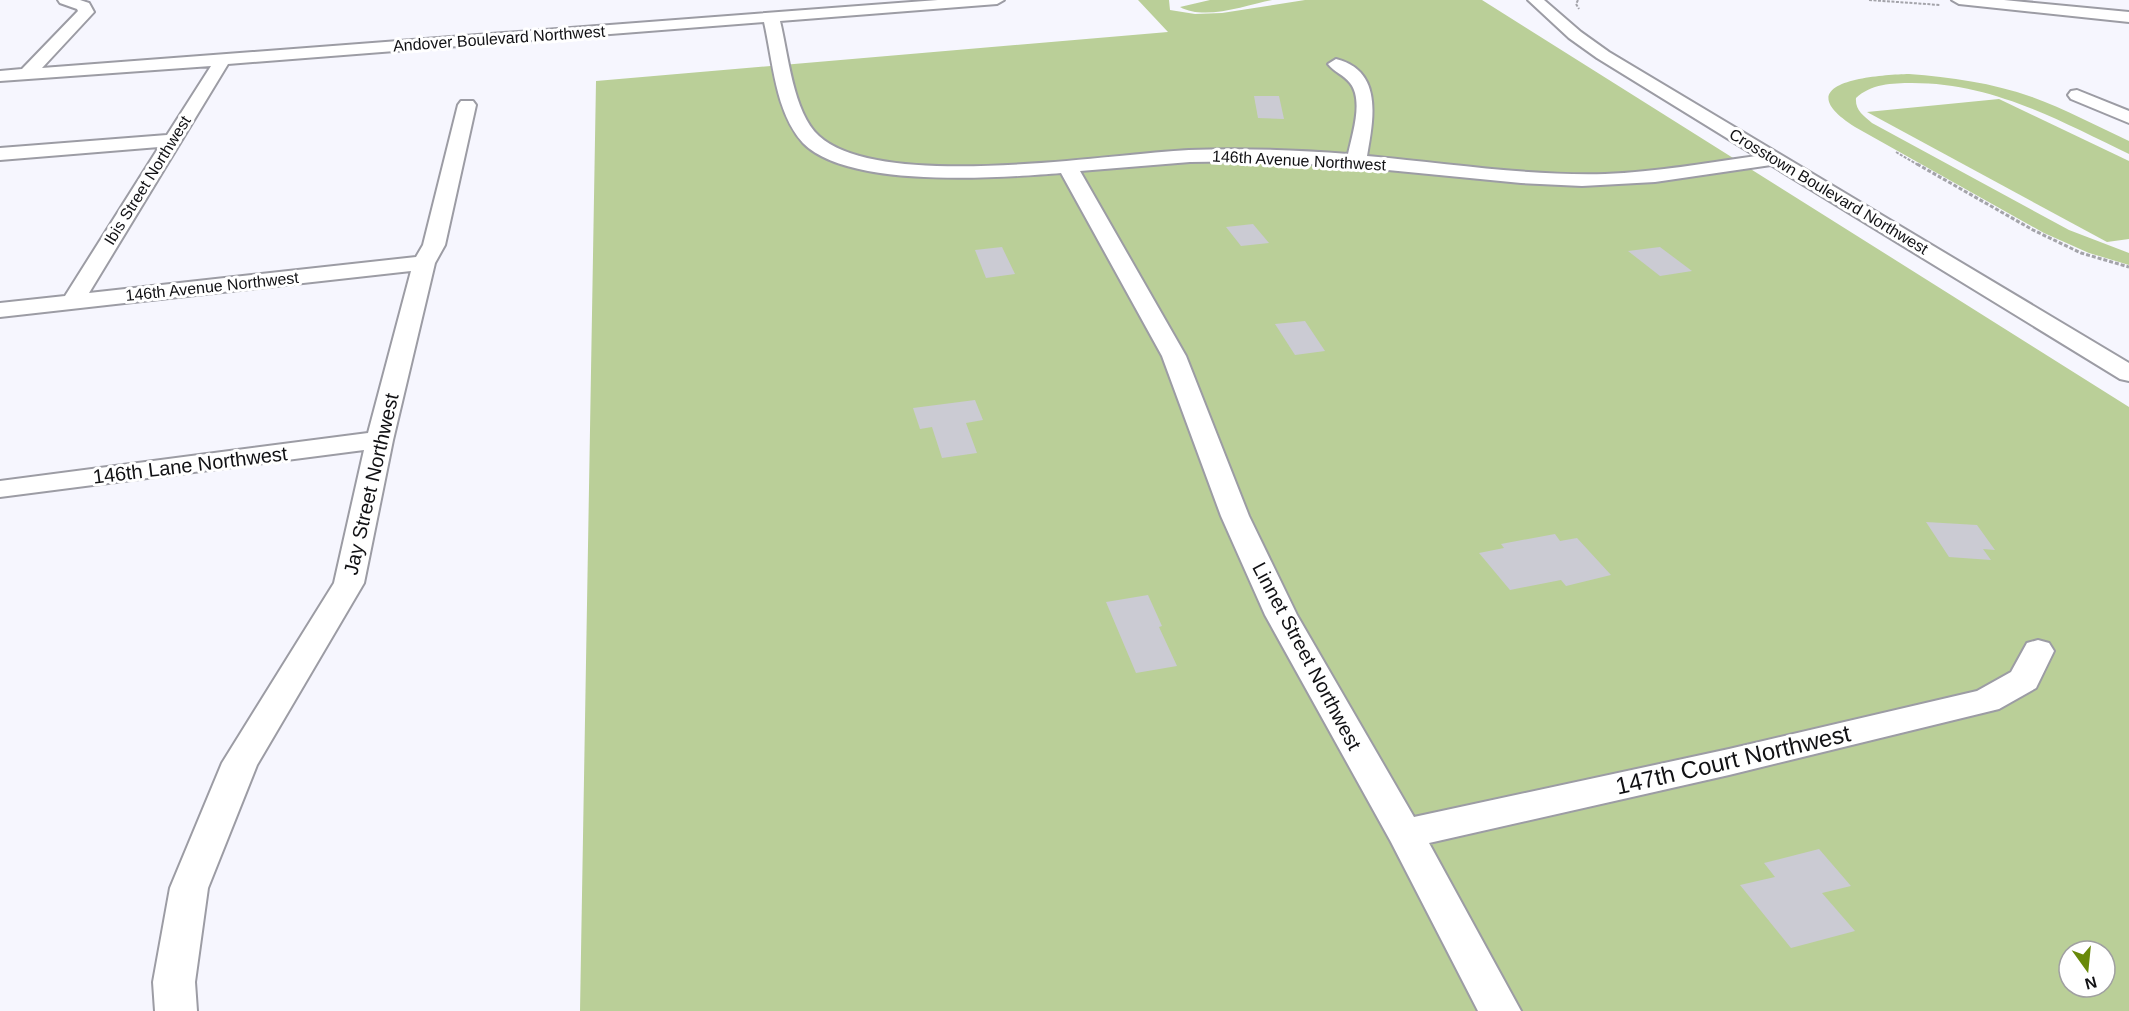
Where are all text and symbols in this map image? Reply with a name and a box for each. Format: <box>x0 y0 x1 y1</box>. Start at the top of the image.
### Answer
street label: Andover Boulevard Northwest <box>392 23 606 54</box>
street label: Ibis Street Northwest <box>101 112 194 248</box>
street label: Crosstown Boulevard Northwest <box>1726 125 1932 258</box>
street label: 146th Avenue Northwest <box>1212 147 1387 174</box>
street label: 146th Avenue Northwest <box>125 269 300 304</box>
street label: Jay Street Northwest <box>339 391 403 577</box>
street label: 146th Lane Northwest <box>92 442 289 488</box>
street label: Linnet Street Northwest <box>1248 559 1366 754</box>
street label: 147th Court Northwest <box>1613 719 1853 800</box>
north arrow <box>2057 939 2117 999</box>
text: N <box>2083 973 2099 993</box>

